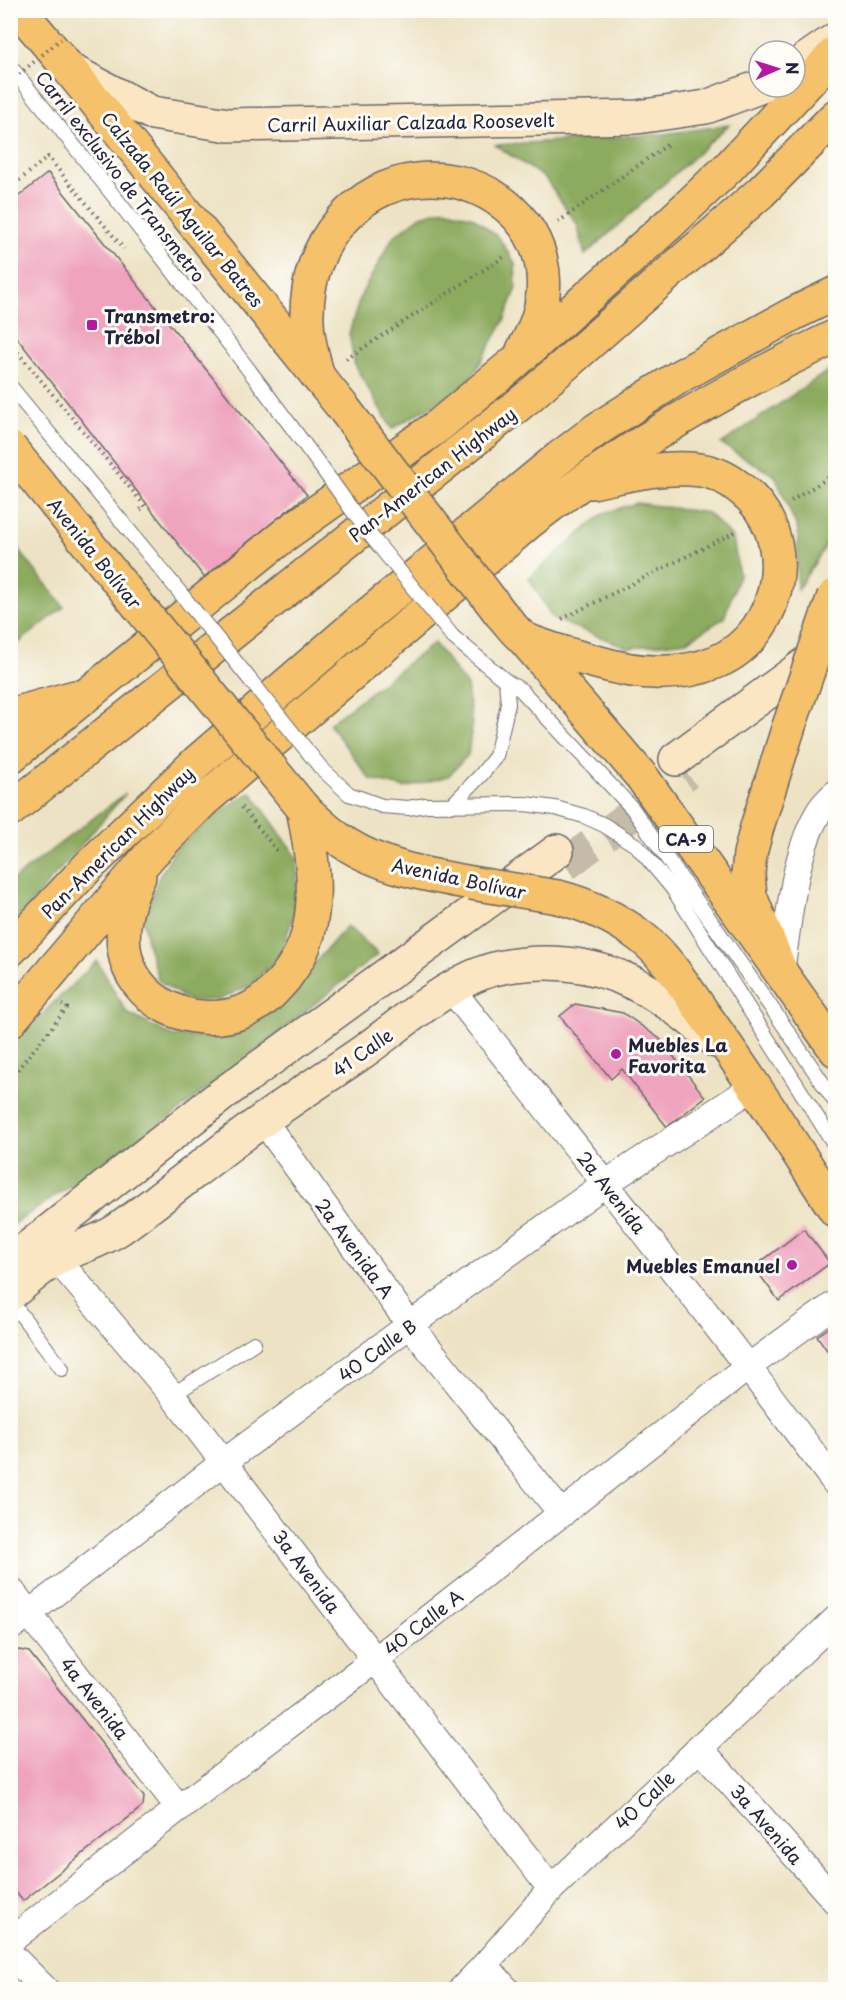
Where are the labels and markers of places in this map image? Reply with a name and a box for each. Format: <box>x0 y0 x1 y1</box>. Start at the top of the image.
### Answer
place label: Transmetro: Trébol <box>104 302 215 350</box>
marker: Transmetro: Trébol <box>85 318 99 332</box>
place label: Muebles La Favorita <box>628 1031 728 1079</box>
marker: Muebles La Favorita <box>609 1047 623 1061</box>
place label: Muebles Emanuel <box>626 1252 780 1279</box>
marker: Muebles Emanuel <box>785 1258 799 1272</box>

